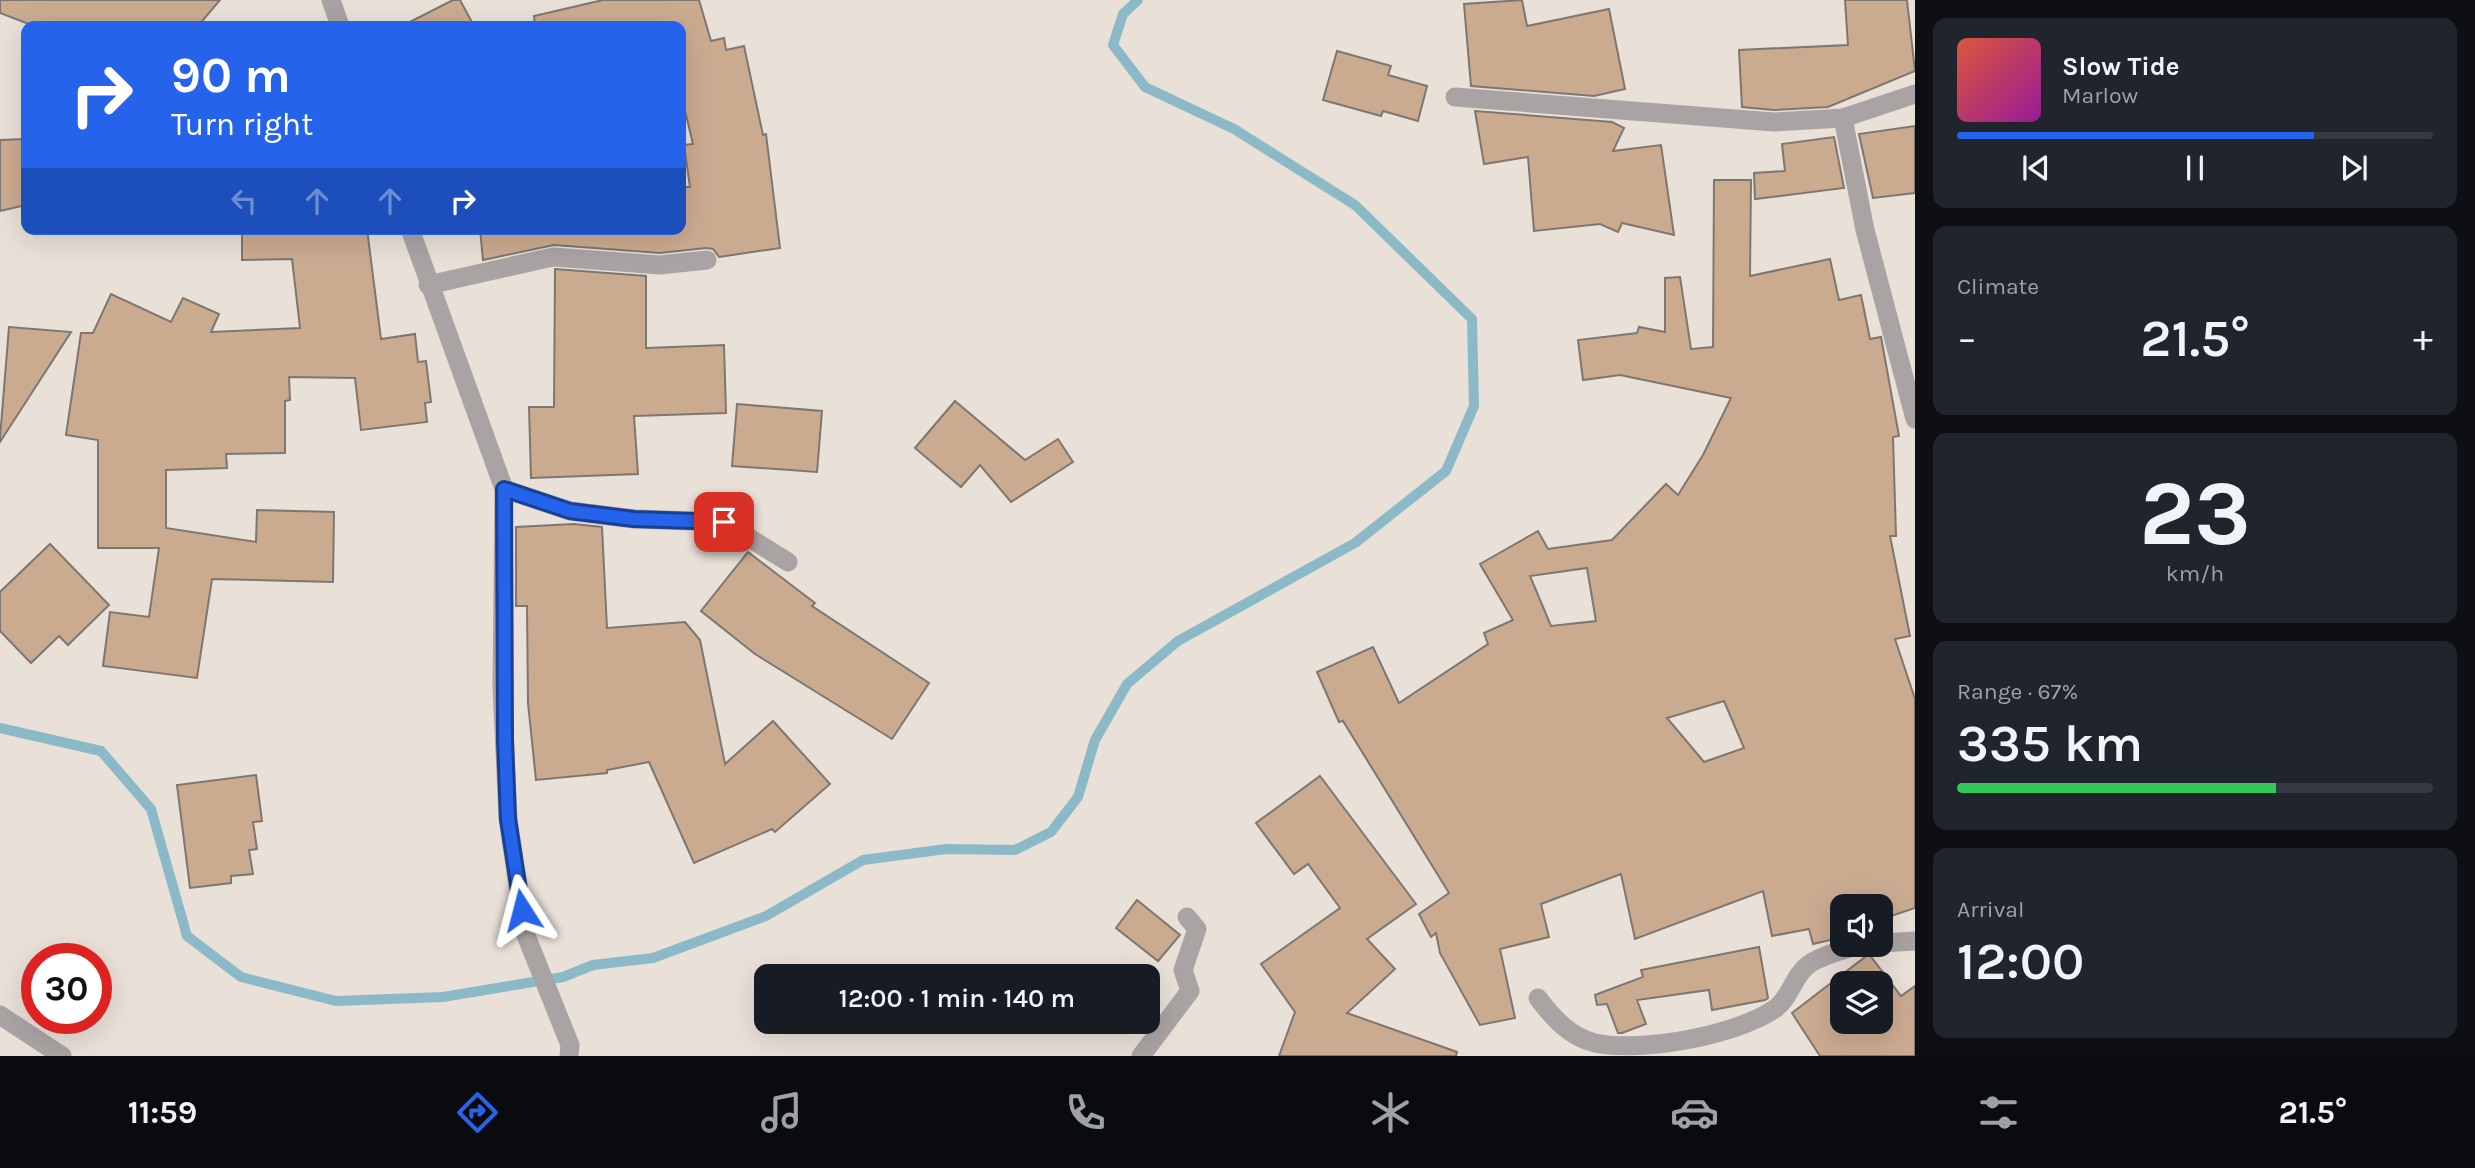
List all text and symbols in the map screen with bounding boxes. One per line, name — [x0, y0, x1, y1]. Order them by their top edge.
text: 90 m — [171, 47, 291, 104]
icon: right — [56, 49, 147, 140]
text: Slow Tide — [2062, 51, 2180, 82]
text: Marlow — [2062, 82, 2138, 109]
text: Turn right — [171, 106, 313, 143]
icon: previous — [2017, 149, 2055, 187]
icon: pause — [2176, 149, 2214, 187]
icon: next — [2335, 149, 2373, 187]
icon: left — [225, 182, 263, 220]
icon: ahead — [298, 182, 336, 220]
icon: ahead — [371, 182, 409, 220]
icon: right — [444, 182, 482, 220]
text: Climate — [1957, 273, 2039, 300]
text: 21.5° — [2140, 308, 2250, 369]
text: − — [1957, 316, 1977, 361]
text: + — [2413, 316, 2433, 361]
text: 23 — [2139, 461, 2251, 567]
pin — [694, 492, 754, 552]
icon: arrive — [705, 503, 743, 541]
text: km/h — [2166, 560, 2224, 587]
text: Range · 67% — [1957, 678, 2078, 705]
text: 335 km — [1957, 713, 2143, 774]
position arrow — [485, 873, 559, 947]
map controls — [1830, 894, 1893, 1034]
button: sound — [1830, 894, 1893, 957]
text: Arrival — [1957, 896, 2024, 923]
text: 12:00 — [1957, 931, 2084, 992]
speed limit sign: 30 — [21, 943, 112, 1034]
button: layers — [1830, 971, 1893, 1034]
text: 12:00 · 1 min · 140 m — [839, 983, 1075, 1014]
icon: directions — [453, 1088, 502, 1137]
icon: music — [757, 1088, 806, 1137]
icon: phone — [1061, 1088, 1110, 1137]
icon: climate — [1366, 1088, 1415, 1137]
icon: car — [1670, 1088, 1719, 1137]
icon: filters — [1974, 1088, 2023, 1137]
text: 11:59 — [128, 1094, 197, 1131]
text: 21.5° — [2279, 1094, 2347, 1131]

